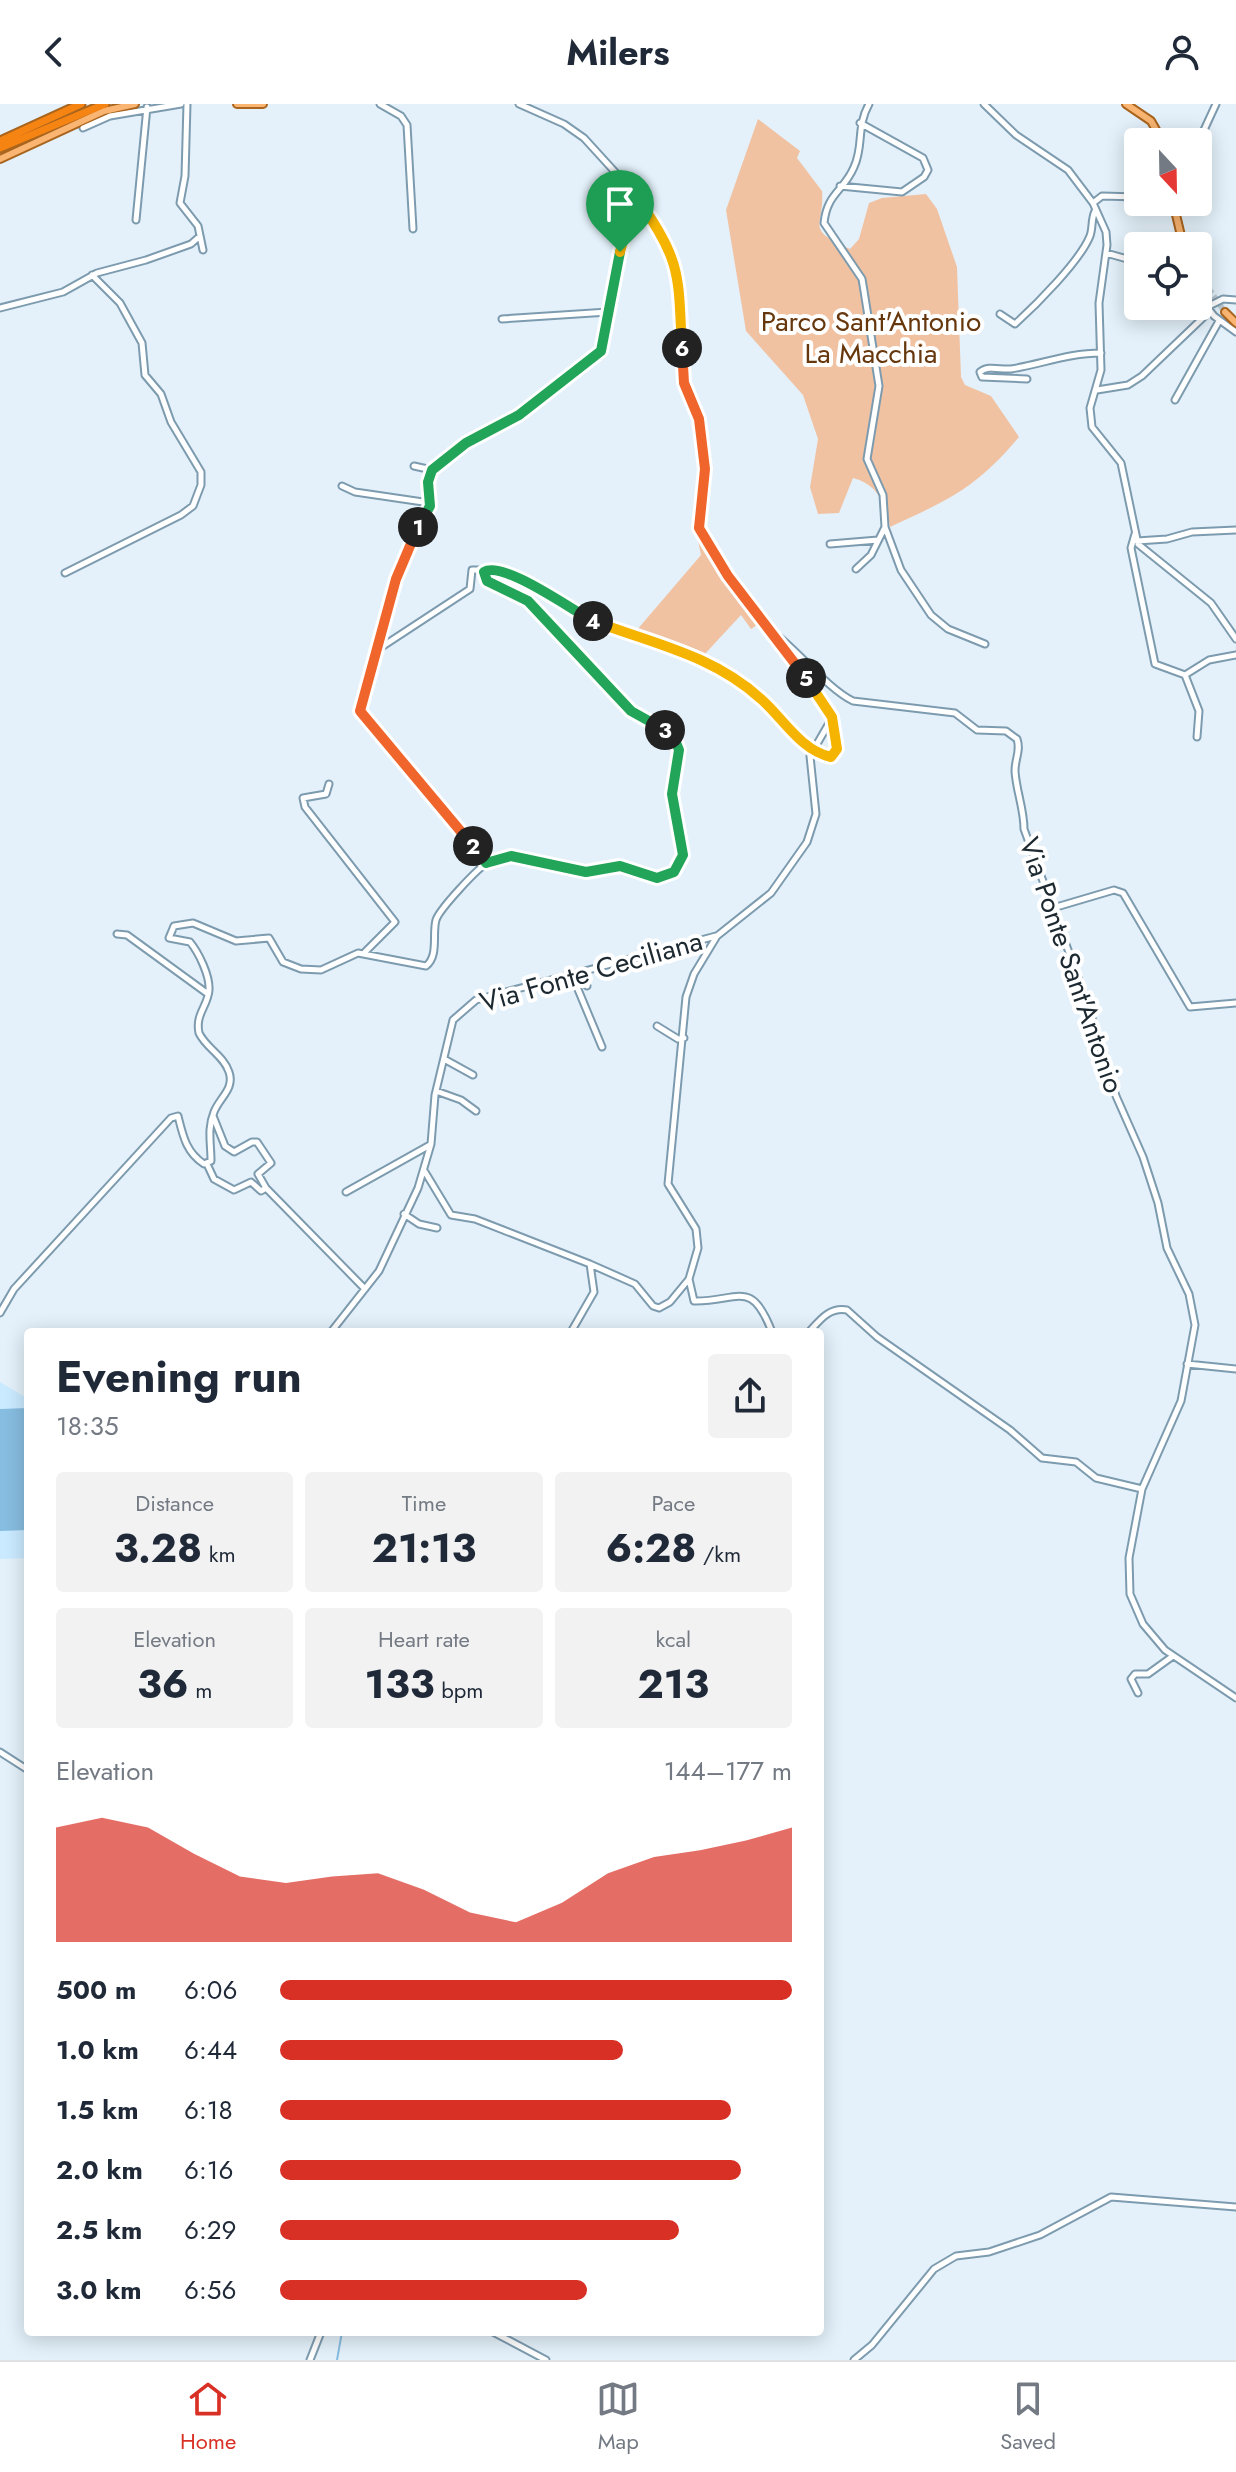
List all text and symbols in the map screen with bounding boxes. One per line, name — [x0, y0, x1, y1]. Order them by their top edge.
text: Milers — [566, 26, 670, 78]
icon: back — [32, 30, 76, 74]
icon: person — [1160, 30, 1204, 74]
north arrow — [1124, 128, 1212, 216]
map controls — [1124, 128, 1212, 320]
pin — [586, 170, 654, 252]
icon: arrive — [598, 182, 642, 226]
button: locate — [1124, 232, 1212, 320]
park label: Parco Sant'Antonio La Macchia — [761, 301, 981, 374]
pin: 6 — [662, 328, 702, 368]
text: 6 — [675, 332, 689, 364]
pin: 1 — [398, 507, 438, 547]
text: 1 — [412, 511, 424, 543]
pin: 4 — [573, 601, 613, 641]
text: 4 — [585, 605, 601, 637]
pin: 5 — [786, 658, 826, 698]
text: 5 — [799, 662, 813, 694]
pin: 3 — [645, 710, 685, 750]
text: 3 — [658, 714, 672, 746]
pin: 2 — [453, 826, 493, 866]
text: 2 — [466, 830, 480, 862]
street label: Via Ponte Sant'Antonio — [1008, 832, 1135, 1099]
street label: Via Fonte Ceciliana — [475, 920, 707, 1023]
text: Evening run — [56, 1345, 302, 1409]
button: share — [708, 1354, 792, 1438]
text: 18:35 — [56, 1407, 119, 1445]
text: Distance — [135, 1487, 214, 1519]
text: Time — [402, 1487, 446, 1519]
text: Pace — [651, 1487, 695, 1519]
text: 3.28 — [114, 1519, 202, 1577]
text: 21:13 — [372, 1519, 476, 1577]
text: 6:28 — [605, 1519, 696, 1577]
text: km — [202, 1538, 236, 1570]
text: /km — [696, 1538, 741, 1570]
text: Elevation — [133, 1623, 216, 1655]
text: Heart rate — [378, 1623, 470, 1655]
text: kcal — [656, 1623, 691, 1655]
text: 36 — [137, 1655, 189, 1713]
text: 133 — [365, 1655, 435, 1713]
text: 213 — [638, 1655, 709, 1713]
text: m — [189, 1674, 212, 1706]
text: bpm — [435, 1674, 483, 1706]
text: Elevation — [56, 1752, 154, 1790]
text: 144–177 m — [664, 1752, 792, 1790]
text: 500 m — [56, 1971, 136, 2009]
text: 6:06 — [184, 1971, 237, 2009]
text: 1.0 km — [56, 2031, 139, 2069]
text: 6:44 — [184, 2031, 237, 2069]
text: 1.5 km — [56, 2091, 139, 2129]
text: 6:18 — [184, 2091, 233, 2129]
text: 2.0 km — [56, 2151, 143, 2189]
text: 6:16 — [184, 2151, 233, 2189]
text: 2.5 km — [56, 2211, 142, 2249]
text: 6:29 — [184, 2211, 237, 2249]
text: 3.0 km — [56, 2271, 141, 2309]
text: 6:56 — [184, 2271, 236, 2309]
tab: Home — [180, 2377, 236, 2457]
tab: Map — [596, 2377, 640, 2457]
tab: Saved — [1000, 2377, 1056, 2457]

